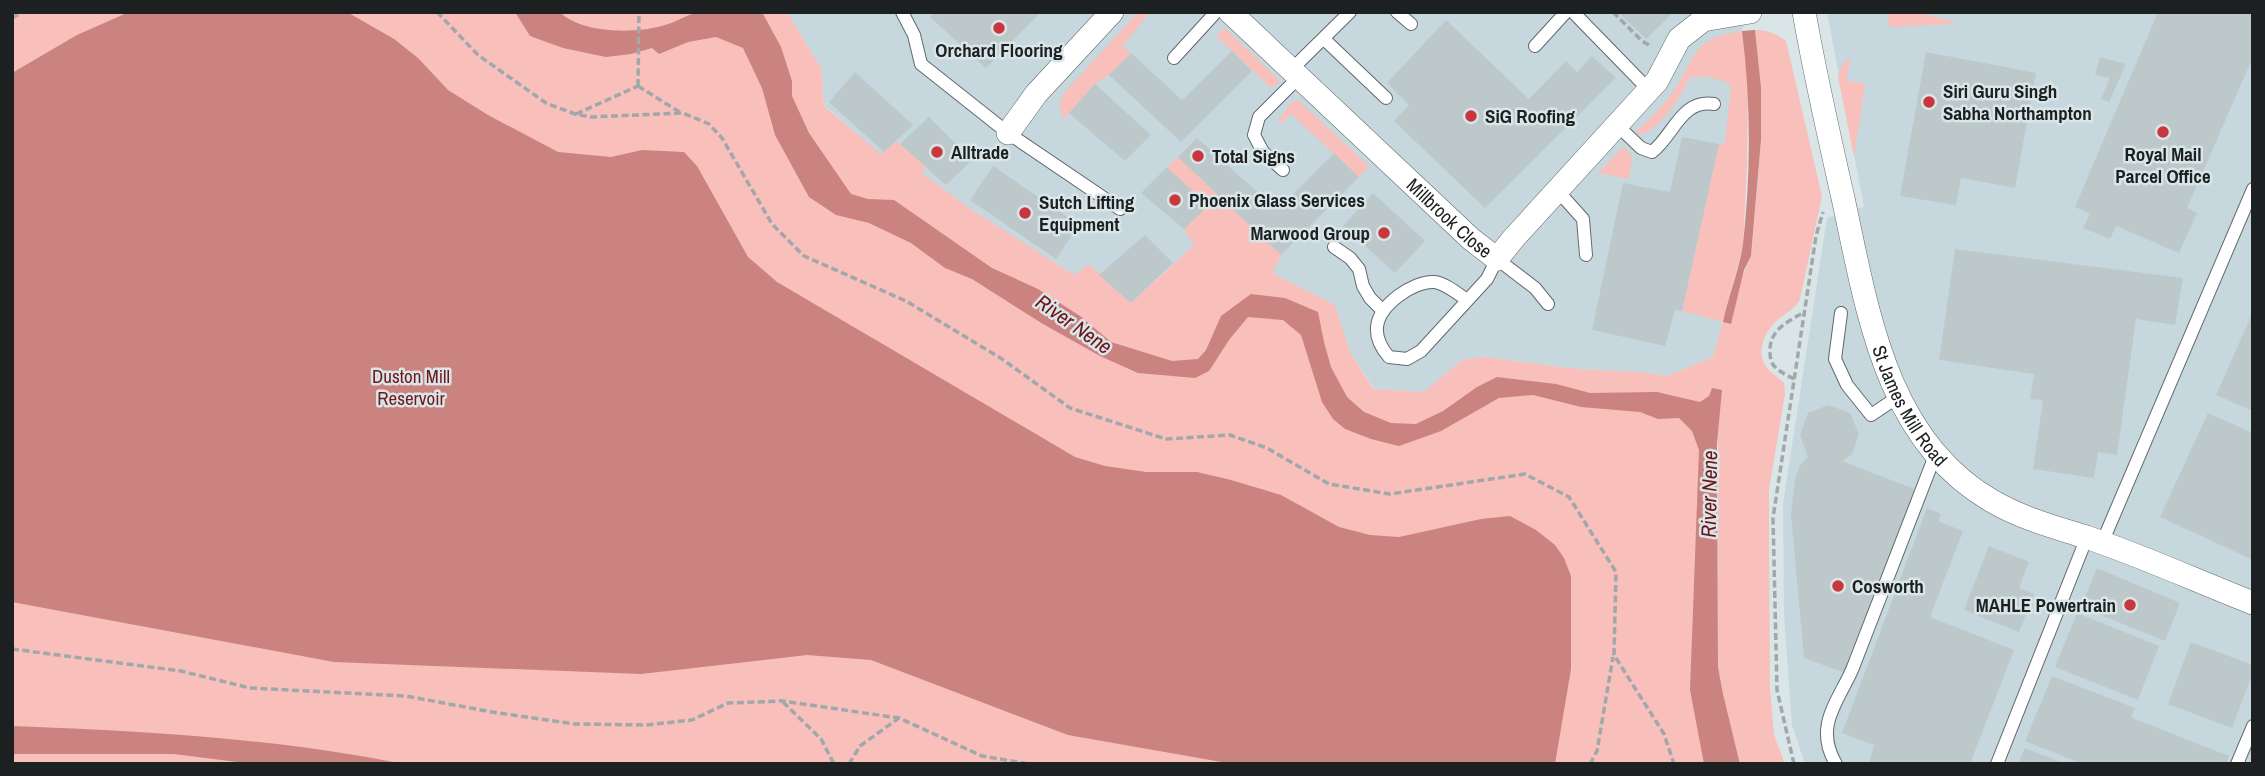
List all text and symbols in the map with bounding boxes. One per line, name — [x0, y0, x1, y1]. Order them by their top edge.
marker: Orchard Flooring — [991, 20, 1007, 36]
place label: Orchard Flooring — [935, 37, 1063, 63]
place label: Siri Guru Singh Sabha Northampton — [1943, 78, 2092, 126]
marker: Siri Guru Singh Sabha Northampton — [1921, 94, 1937, 110]
place label: SiG Roofing — [1485, 103, 1576, 129]
marker: SiG Roofing — [1463, 108, 1479, 124]
marker: Royal Mail Parcel Office — [2155, 124, 2171, 140]
place label: Alltrade — [951, 139, 1009, 165]
place label: Royal Mail Parcel Office — [2115, 141, 2211, 189]
place label: Total Signs — [1212, 143, 1295, 169]
marker: Alltrade — [929, 144, 945, 160]
marker: Total Signs — [1190, 148, 1206, 164]
street label: Millbrook Close — [1401, 172, 1498, 264]
place label: Phoenix Glass Services — [1189, 187, 1365, 213]
place label: Sutch Lifting Equipment — [1039, 189, 1135, 237]
marker: Phoenix Glass Services — [1167, 192, 1183, 208]
marker: Sutch Lifting Equipment — [1017, 205, 1033, 221]
place label: Marwood Group — [1251, 220, 1370, 246]
marker: Marwood Group — [1376, 225, 1392, 241]
water label: River Nene — [1030, 287, 1118, 361]
street label: St James Mill Road — [1866, 342, 1953, 472]
park label: Duston Mill Reservoir — [372, 363, 450, 411]
water label: River Nene — [1694, 450, 1724, 538]
place label: Cosworth — [1852, 573, 1924, 599]
marker: Cosworth — [1830, 578, 1846, 594]
place label: MAHLE Powertrain — [1976, 592, 2116, 618]
marker: MAHLE Powertrain — [2122, 597, 2138, 613]

